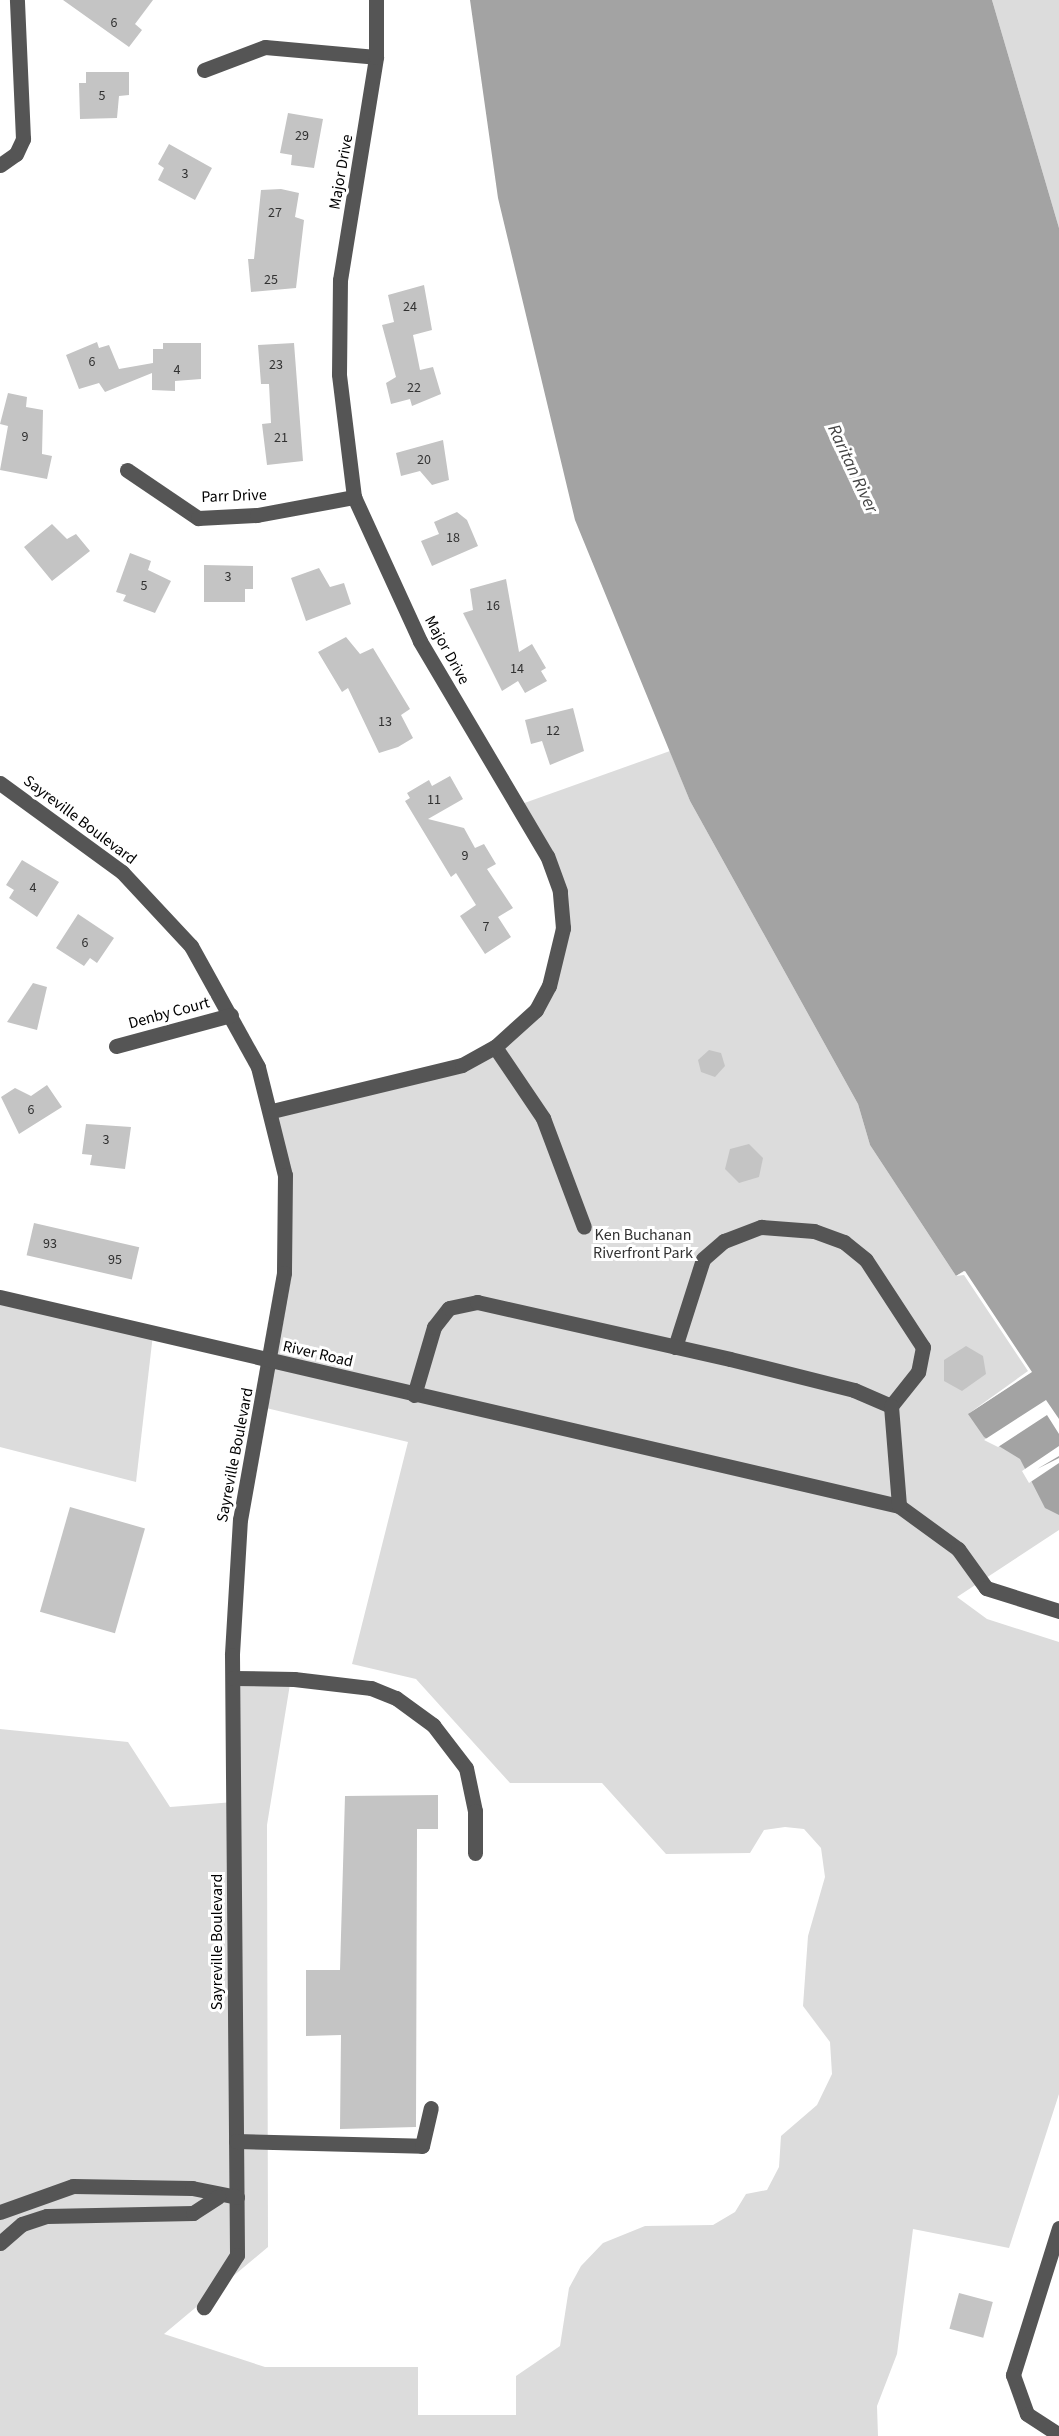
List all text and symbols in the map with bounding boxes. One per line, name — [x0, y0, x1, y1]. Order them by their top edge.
house number: 6 — [111, 15, 117, 31]
house number: 5 — [99, 88, 105, 104]
house number: 29 — [295, 128, 309, 144]
street label: Major Drive — [325, 133, 357, 211]
house number: 3 — [182, 166, 188, 182]
house number: 27 — [268, 205, 282, 221]
house number: 25 — [264, 272, 278, 288]
house number: 24 — [403, 299, 417, 315]
house number: 6 — [89, 354, 95, 370]
house number: 23 — [269, 357, 283, 373]
house number: 4 — [174, 362, 180, 378]
house number: 22 — [407, 380, 421, 396]
water label: Raritan River — [822, 421, 882, 517]
house number: 9 — [22, 429, 28, 445]
house number: 21 — [274, 430, 288, 446]
house number: 20 — [417, 452, 431, 468]
street label: Parr Drive — [201, 485, 267, 507]
house number: 18 — [446, 530, 460, 546]
house number: 3 — [225, 569, 231, 585]
house number: 5 — [141, 578, 147, 594]
house number: 16 — [486, 598, 500, 614]
street label: Major Drive — [420, 612, 474, 688]
house number: 14 — [510, 661, 524, 677]
house number: 13 — [378, 714, 392, 730]
house number: 12 — [546, 723, 560, 739]
street label: Sayreville Boulevard — [20, 771, 140, 869]
house number: 11 — [427, 792, 441, 808]
house number: 9 — [462, 848, 468, 864]
house number: 4 — [30, 880, 36, 896]
house number: 7 — [483, 919, 489, 935]
house number: 6 — [82, 935, 88, 951]
street label: Denby Court — [126, 993, 212, 1033]
house number: 6 — [28, 1102, 34, 1118]
house number: 3 — [103, 1132, 109, 1148]
park label: Ken Buchanan Riverfront Park — [593, 1225, 693, 1263]
house number: 93 — [43, 1236, 57, 1252]
house number: 95 — [108, 1252, 122, 1268]
street label: River Road — [281, 1337, 355, 1371]
street label: Sayreville Boulevard — [213, 1386, 257, 1524]
street label: Sayreville Boulevard — [207, 1874, 227, 2010]

